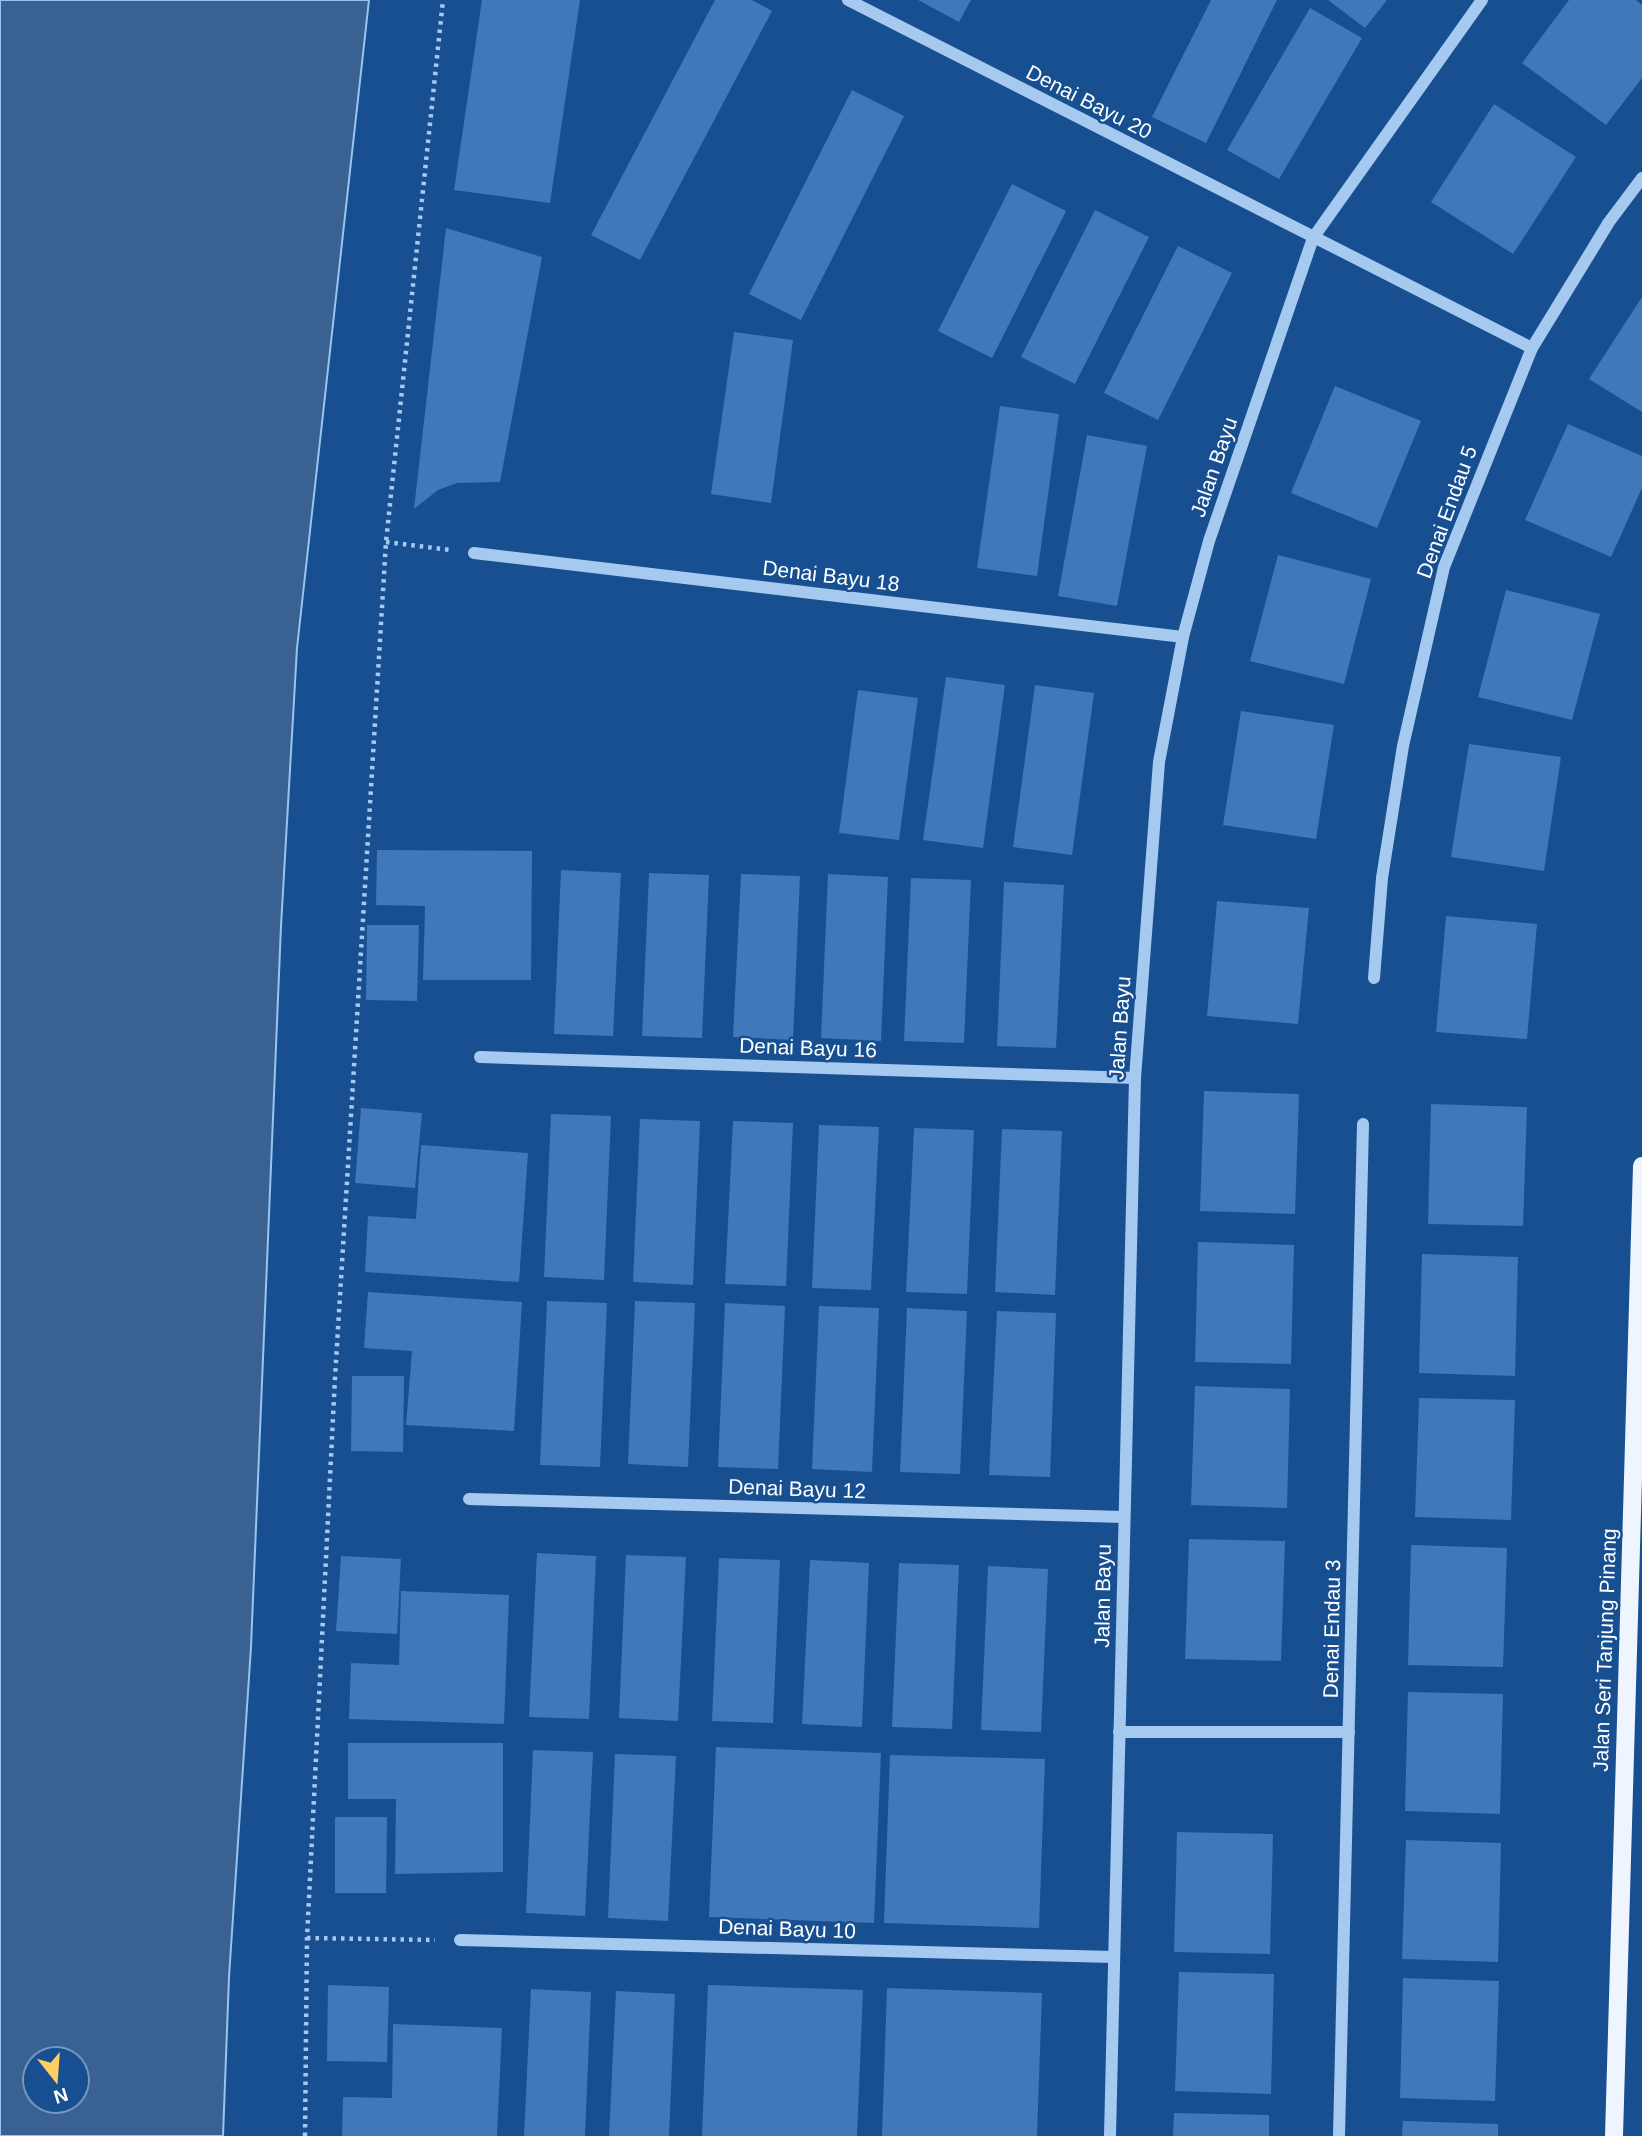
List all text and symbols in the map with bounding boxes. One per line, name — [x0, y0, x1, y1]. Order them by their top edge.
street label: Denai Bayu 20 — [1023, 60, 1156, 143]
street label: Jalan Bayu — [1186, 414, 1241, 520]
street label: Denai Endau 5 — [1412, 443, 1481, 581]
street label: Denai Bayu 18 — [761, 556, 901, 595]
street label: Jalan Bayu — [1104, 975, 1135, 1081]
street label: Denai Bayu 16 — [739, 1034, 877, 1061]
street label: Denai Bayu 12 — [728, 1475, 866, 1502]
street label: Jalan Seri Tanjung Pinang — [1589, 1528, 1620, 1772]
street label: Jalan Bayu — [1090, 1544, 1115, 1648]
street label: Denai Endau 3 — [1319, 1559, 1344, 1699]
street label: Denai Bayu 10 — [718, 1915, 856, 1942]
north arrow — [21, 2045, 91, 2115]
text: N — [51, 2084, 70, 2108]

